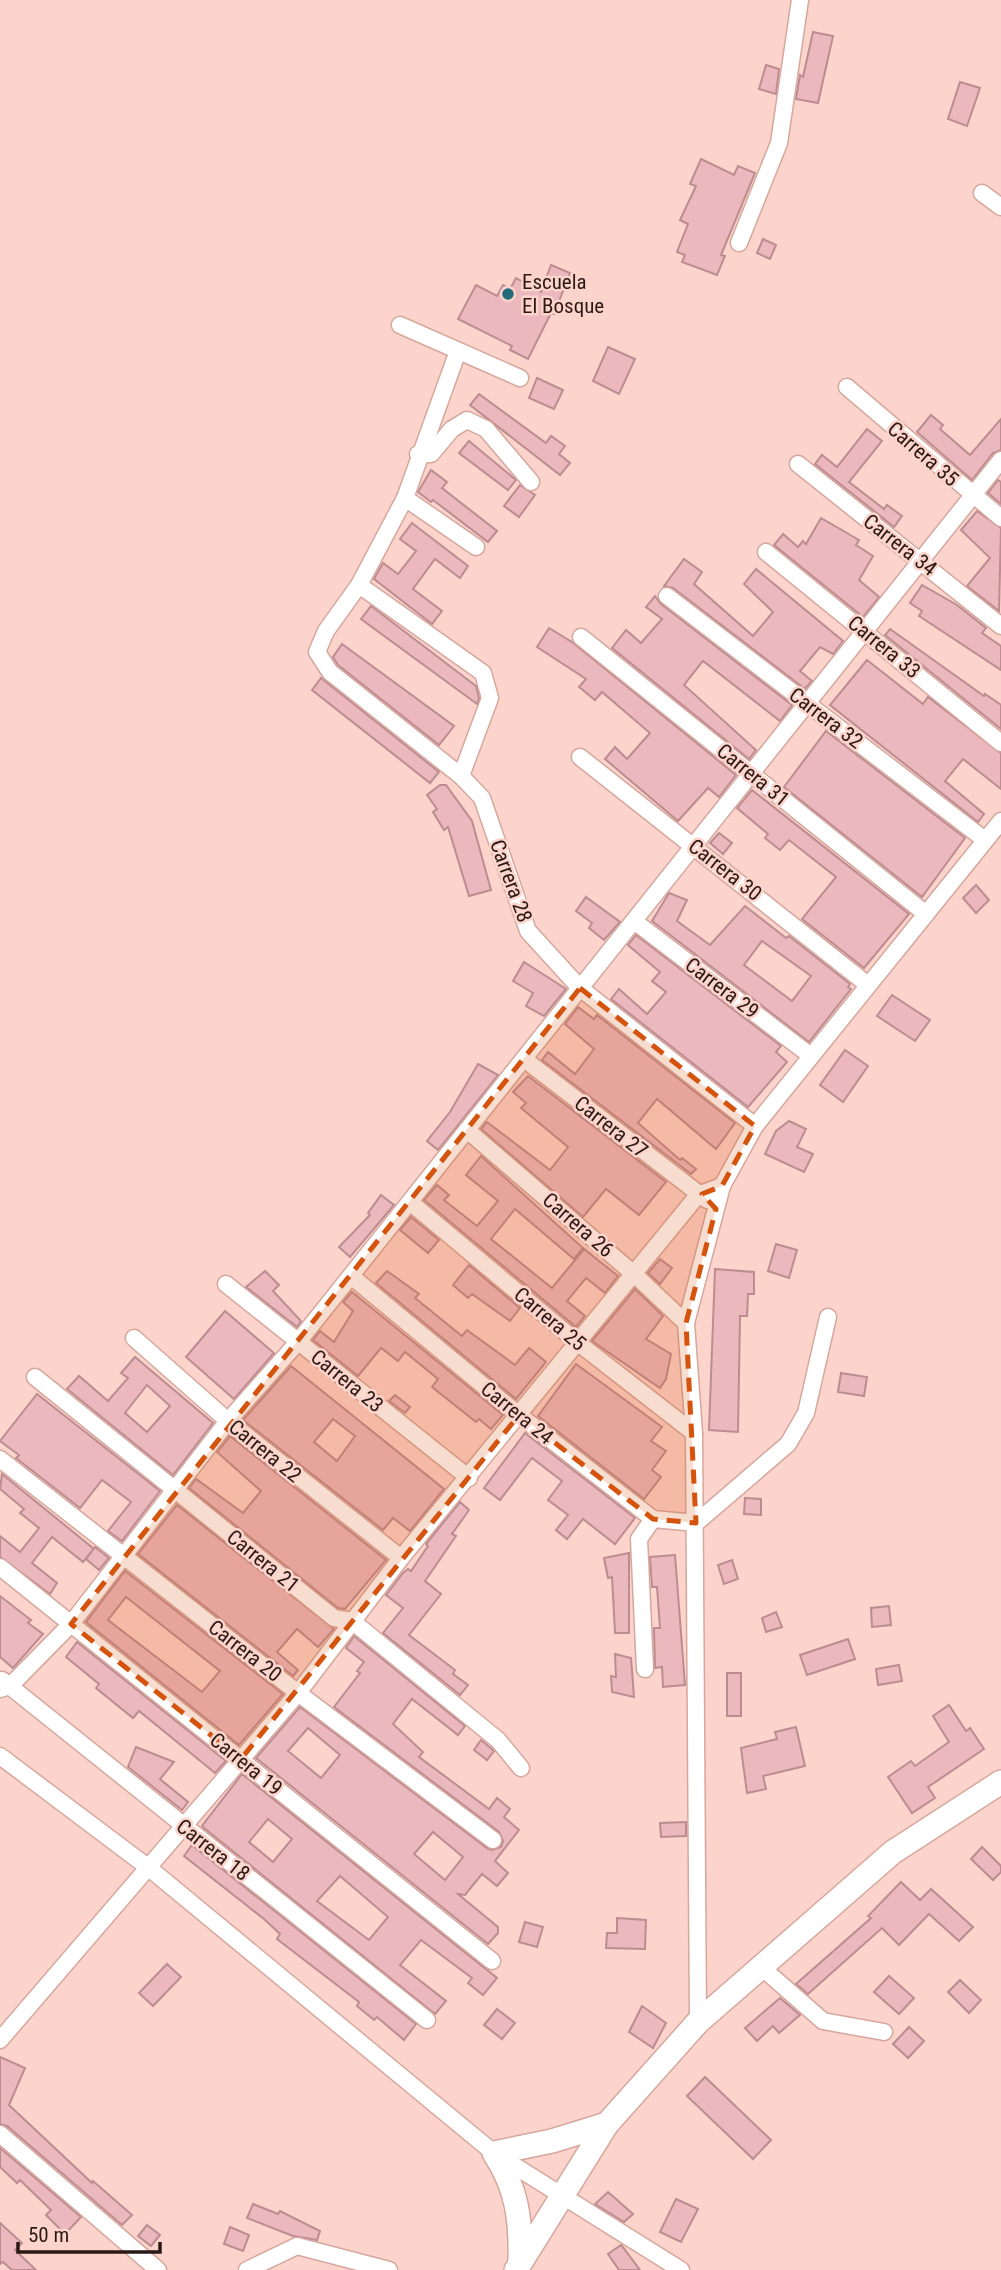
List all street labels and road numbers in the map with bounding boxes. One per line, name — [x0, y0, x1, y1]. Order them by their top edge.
street label: Carrera 35 — [883, 417, 963, 491]
street label: Carrera 34 — [859, 509, 941, 581]
street label: Carrera 33 — [843, 611, 925, 683]
street label: Carrera 32 — [784, 683, 868, 753]
street label: Carrera 31 — [712, 739, 794, 811]
street label: Carrera 30 — [684, 834, 766, 906]
street label: Carrera 28 — [485, 836, 537, 926]
street label: Carrera 29 — [680, 953, 764, 1023]
street label: Carrera 27 — [570, 1091, 652, 1163]
street label: Carrera 26 — [538, 1188, 618, 1262]
street label: Carrera 25 — [509, 1282, 591, 1356]
street label: Carrera 23 — [306, 1345, 388, 1417]
street label: Carrera 24 — [476, 1377, 558, 1449]
street label: Carrera 22 — [224, 1415, 306, 1487]
street label: Carrera 21 — [222, 1525, 304, 1597]
street label: Carrera 20 — [204, 1615, 286, 1687]
street label: Carrera 19 — [205, 1728, 287, 1800]
street label: Carrera 18 — [172, 1814, 254, 1886]

